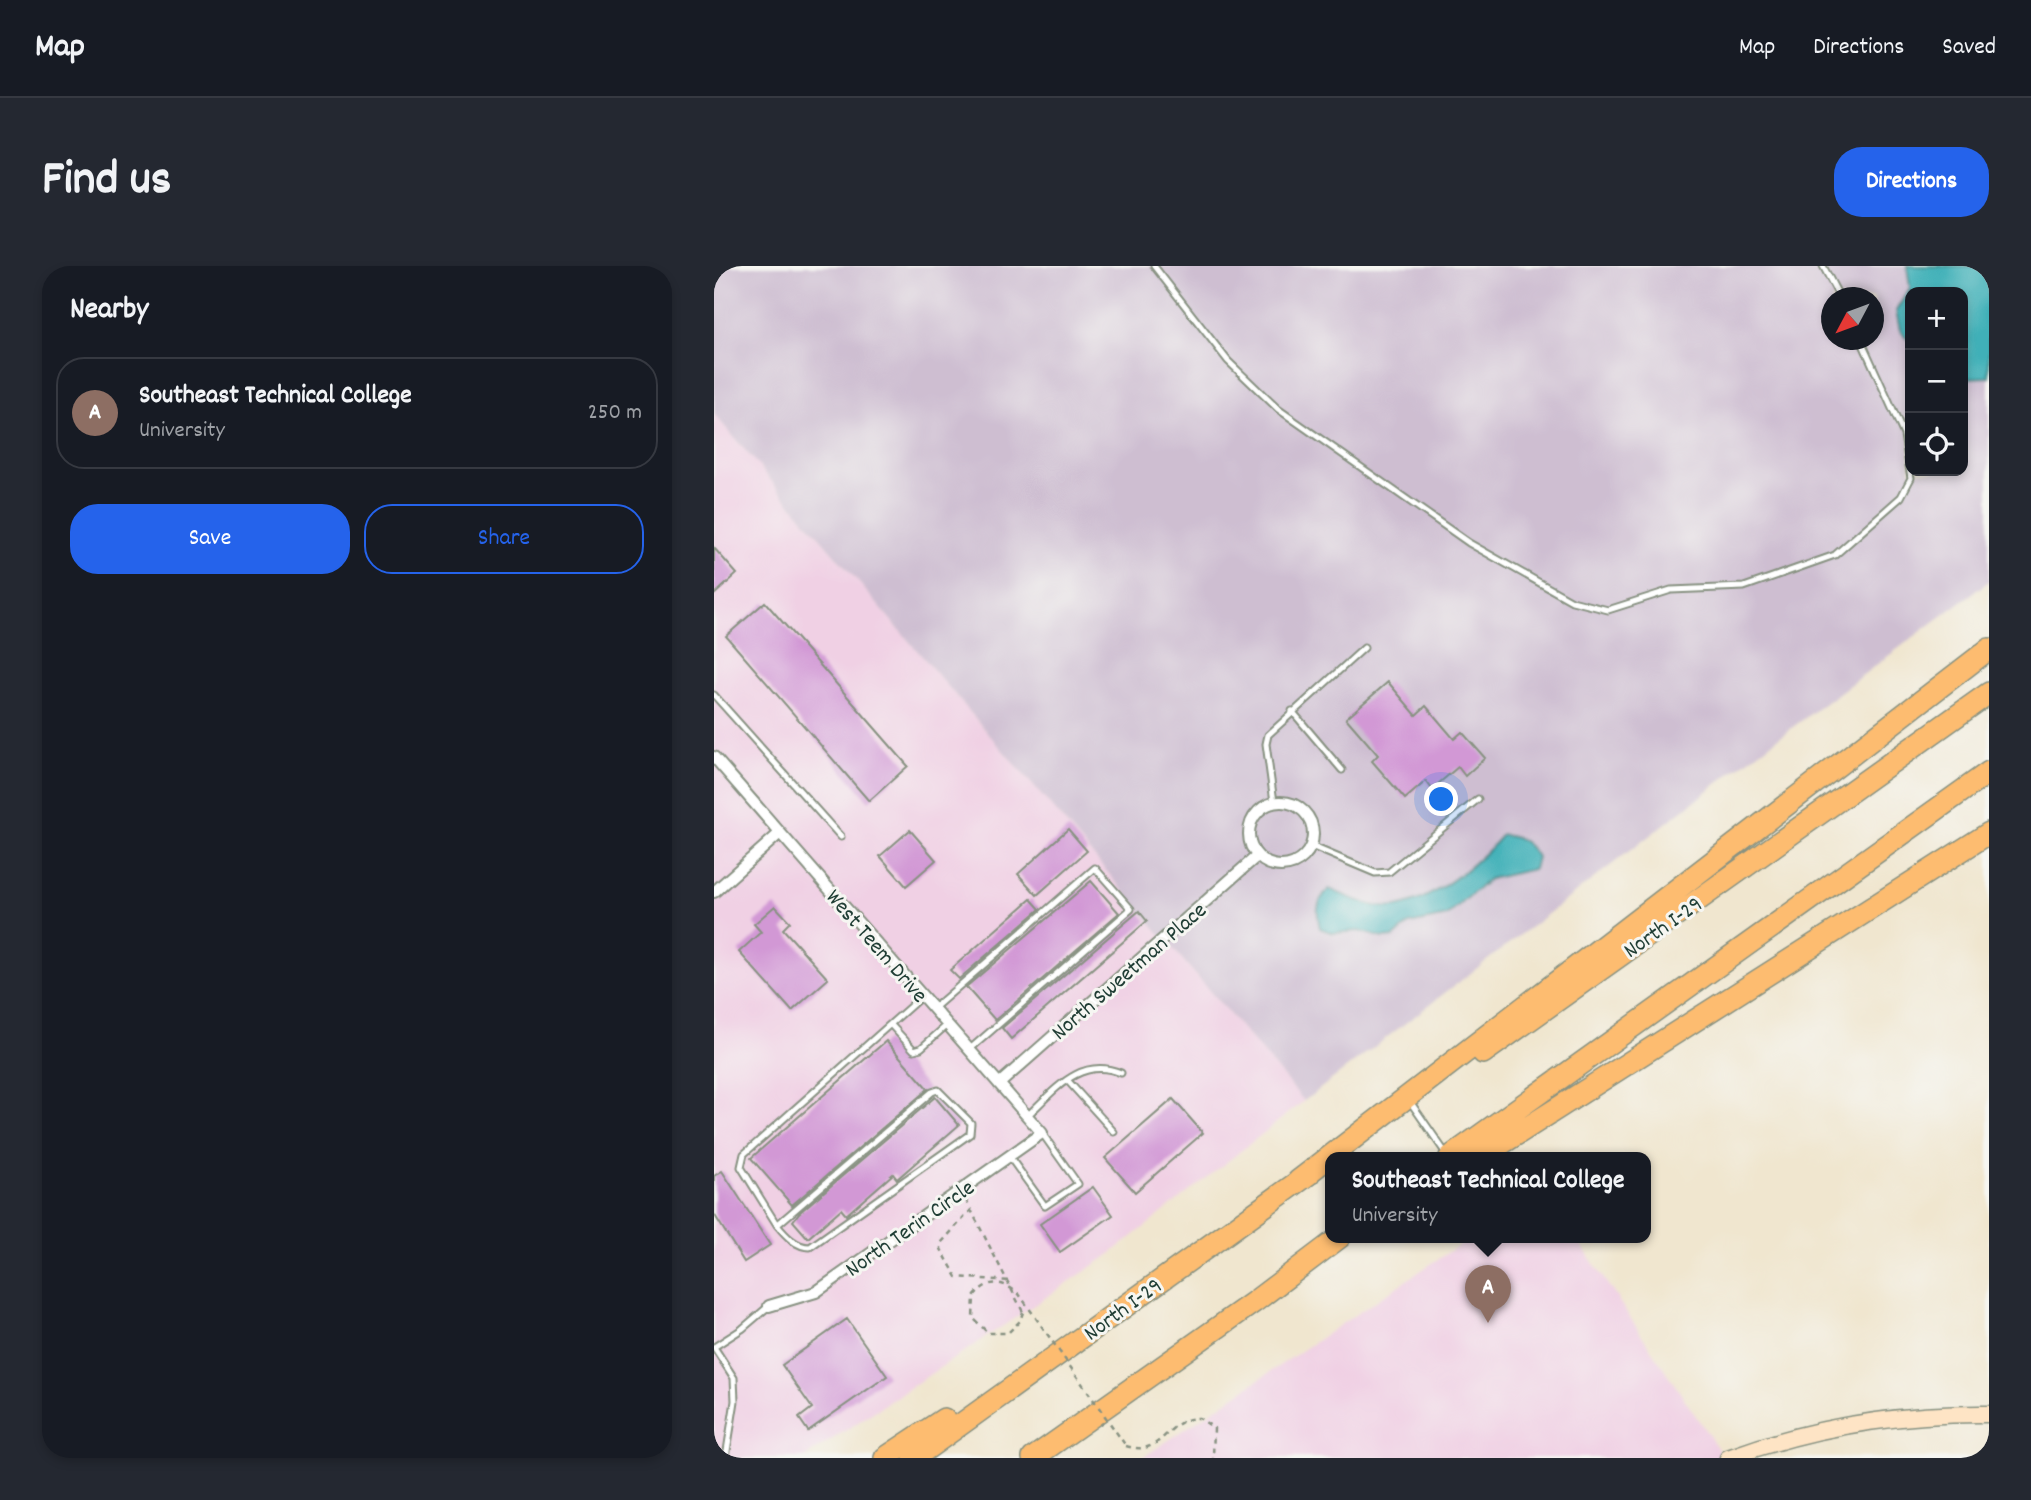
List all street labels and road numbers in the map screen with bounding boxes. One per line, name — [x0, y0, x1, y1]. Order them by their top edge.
street label: West Teem Drive — [816, 883, 934, 1012]
street label: North I-29 — [1618, 890, 1710, 968]
street label: North Sweetman Place — [1045, 896, 1215, 1050]
street label: North Terin Circle — [840, 1173, 982, 1287]
street label: North I-29 — [1078, 1271, 1170, 1351]

